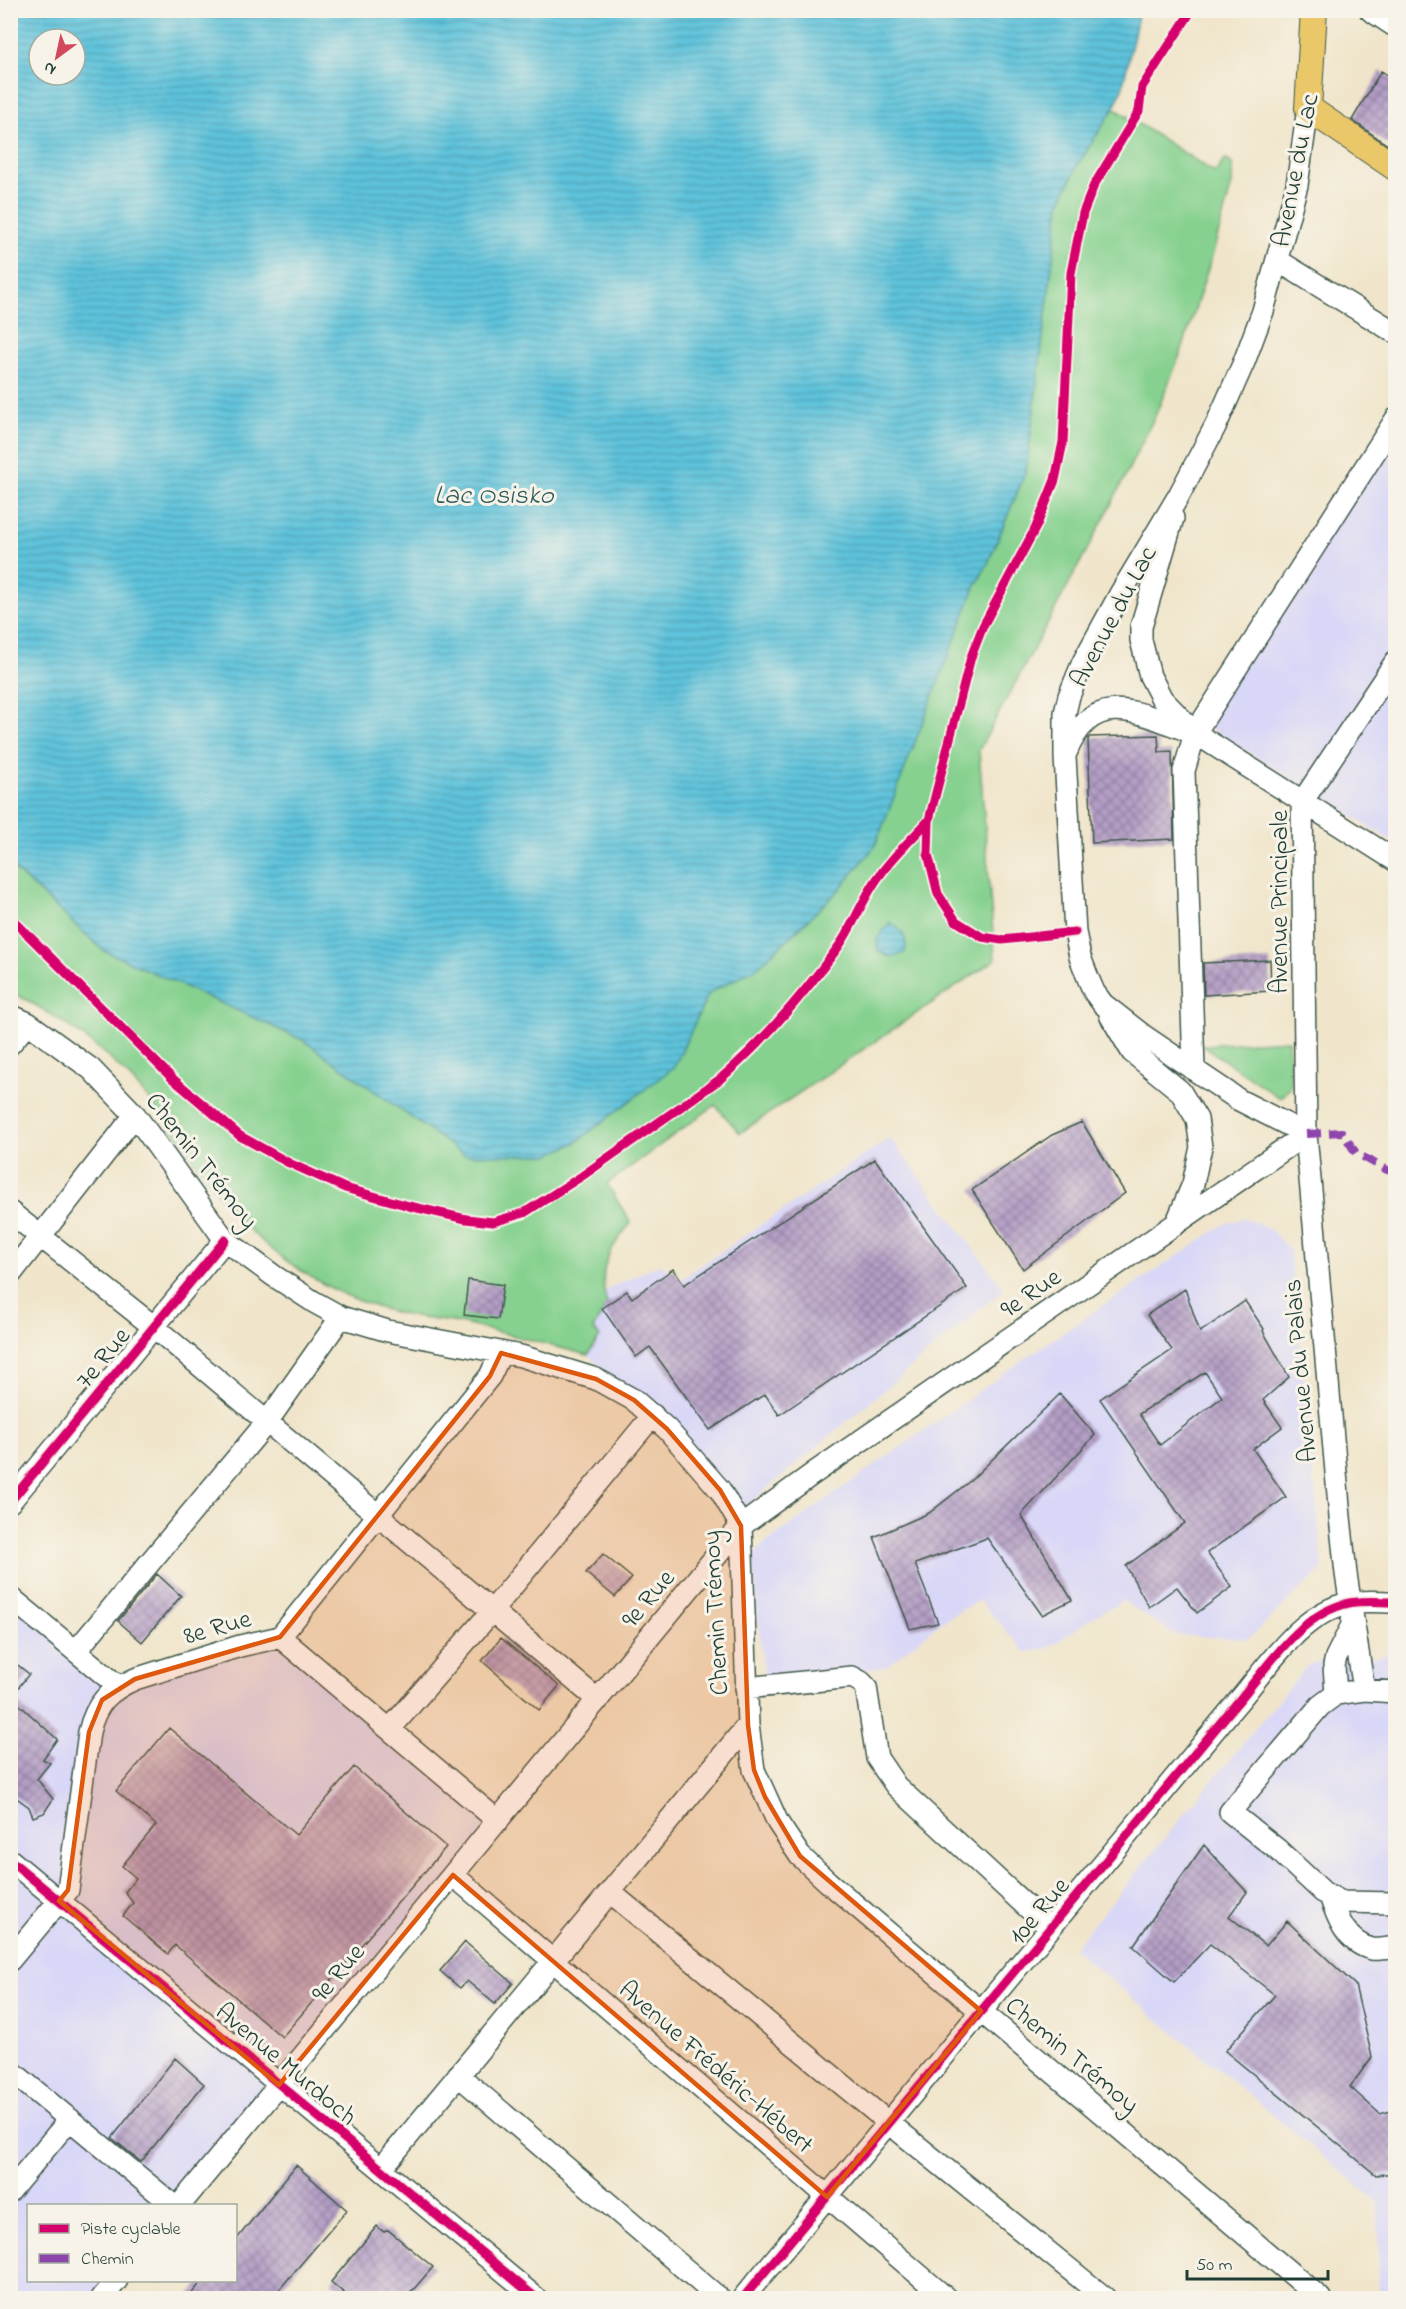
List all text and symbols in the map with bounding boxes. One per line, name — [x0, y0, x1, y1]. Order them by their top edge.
north arrow — [27, 27, 87, 87]
text: N — [39, 55, 61, 81]
street label: Avenue du Lac — [1263, 90, 1331, 250]
water label: Lac Osisko — [434, 477, 555, 516]
street label: Avenue du Lac — [1061, 540, 1168, 695]
street label: Avenue Principale — [1262, 810, 1300, 994]
street label: Chemin Trémoy — [135, 1085, 266, 1239]
street label: 9e Rue — [993, 1260, 1070, 1329]
street label: Avenue du Palais — [1275, 1277, 1329, 1464]
street label: 7e Rue — [68, 1320, 141, 1398]
street label: Chemin Trémoy — [694, 1529, 740, 1696]
street label: 9e Rue — [613, 1562, 686, 1638]
street label: 8e Rue — [180, 1601, 256, 1657]
street label: 10e Rue — [1001, 1869, 1080, 1954]
street label: 9e Rue — [303, 1936, 376, 2012]
street label: Avenue Frédéric-Hébert — [609, 1973, 821, 2164]
street label: Chemin Trémoy — [996, 1989, 1147, 2124]
street label: Avenue Murdoch — [206, 1995, 364, 2136]
legend — [27, 2204, 237, 2282]
text: Piste cyclable — [81, 2217, 182, 2243]
scale bar — [1187, 2243, 1328, 2281]
text: Chemin — [81, 2247, 134, 2273]
text: 50 m — [1196, 2253, 1233, 2279]

